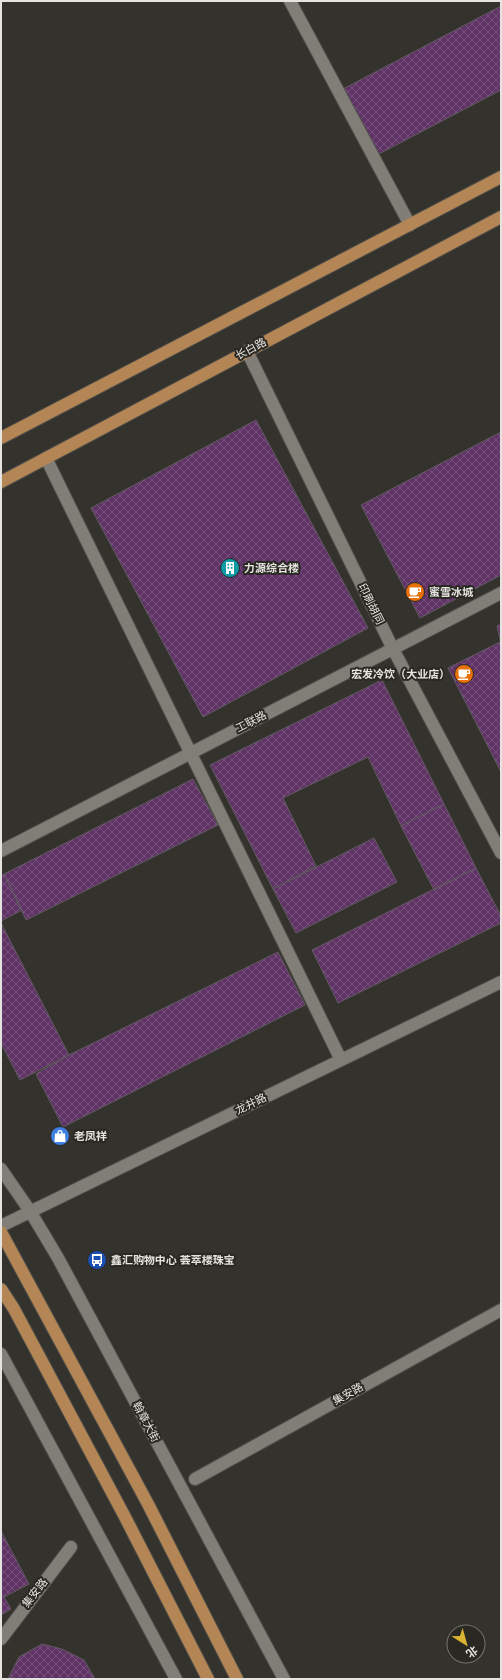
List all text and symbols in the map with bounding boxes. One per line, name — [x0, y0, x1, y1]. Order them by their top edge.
street label: 长白路 — [233, 336, 269, 362]
building icon: 力源综合楼 — [219, 557, 241, 579]
place label: 力源综合楼 — [244, 562, 299, 575]
street label: 印刷胡同 — [356, 581, 386, 627]
cafe icon: 蜜雪冰城 — [404, 581, 426, 603]
place label: 蜜雪冰城 — [429, 586, 474, 599]
cafe icon: 宏发冷饮（大业店） — [453, 663, 475, 685]
place label: 宏发冷饮（大业店） — [351, 668, 450, 681]
street label: 工联路 — [233, 709, 269, 735]
street label: 龙井路 — [233, 1091, 269, 1117]
shop icon: 老凤祥 — [49, 1125, 71, 1147]
place label: 老凤祥 — [74, 1130, 107, 1143]
bus stop icon: 鑫汇购物中心 荟萃楼珠宝 — [86, 1249, 108, 1271]
place label: 鑫汇购物中心 荟萃楼珠宝 — [111, 1254, 235, 1267]
street label: 集安路 — [330, 1380, 366, 1408]
street label: 翰章大街 — [130, 1400, 162, 1444]
street label: 集安路 — [20, 1576, 50, 1610]
north arrow — [446, 1624, 486, 1664]
text: 北 — [463, 1643, 480, 1660]

